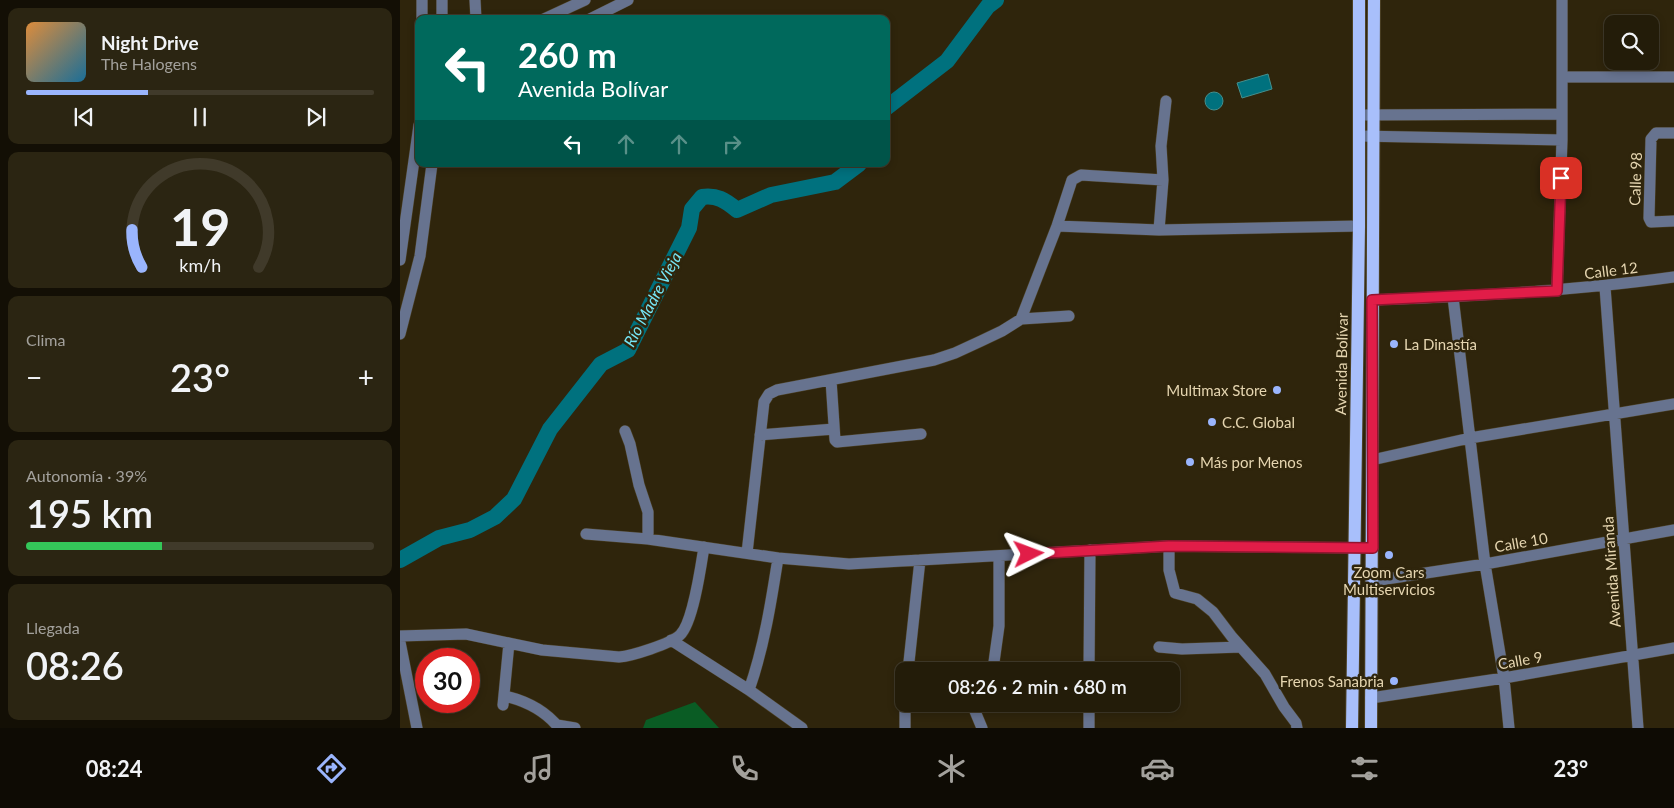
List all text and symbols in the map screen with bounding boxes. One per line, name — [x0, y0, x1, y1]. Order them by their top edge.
map controls — [1604, 15, 1659, 70]
button: search — [1604, 15, 1659, 70]
text: Night Drive — [101, 31, 199, 54]
text: 260 m — [518, 33, 617, 75]
icon: left — [435, 35, 500, 100]
text: The Halogens — [101, 54, 197, 73]
text: Avenida Bolívar — [518, 75, 668, 102]
icon: previous — [70, 103, 98, 131]
icon: pause — [186, 103, 214, 131]
icon: next — [302, 103, 330, 131]
icon: left — [559, 130, 587, 158]
icon: ahead — [612, 130, 640, 158]
icon: ahead — [665, 130, 693, 158]
icon: right — [718, 130, 746, 158]
street label: Calle 98 — [1625, 152, 1645, 206]
pin — [1540, 157, 1582, 199]
icon: arrive — [1547, 164, 1575, 192]
text: 19 — [170, 195, 230, 257]
water label: Río Madre Vieja — [619, 248, 685, 350]
text: km/h — [179, 254, 221, 276]
street label: Calle 12 — [1583, 258, 1639, 282]
street label: Avenida Bolívar — [1331, 312, 1351, 415]
text: Clima — [26, 330, 65, 349]
place label: La Dinastía — [1404, 335, 1477, 353]
marker: La Dinastía — [1388, 338, 1400, 350]
text: 23° — [170, 354, 230, 400]
text: − — [26, 360, 42, 394]
text: + — [358, 360, 374, 394]
place label: Multimax Store — [1166, 381, 1267, 399]
marker: Multimax Store — [1271, 384, 1283, 396]
place label: C.C. Global — [1222, 413, 1295, 431]
marker: C.C. Global — [1206, 416, 1218, 428]
place label: Más por Menos — [1200, 453, 1302, 471]
marker: Más por Menos — [1184, 456, 1196, 468]
text: Autonomía · 39% — [26, 466, 147, 485]
text: 195 km — [26, 490, 153, 536]
street label: Avenida Miranda — [1598, 516, 1624, 628]
position arrow — [1002, 527, 1054, 579]
street label: Calle 10 — [1493, 528, 1549, 556]
marker: Zoom Cars Multiservicios — [1383, 549, 1395, 561]
place label: Zoom Cars Multiservicios — [1343, 563, 1435, 598]
text: Llegada — [26, 618, 80, 637]
text: 08:26 — [26, 642, 124, 688]
street label: Calle 9 — [1496, 647, 1544, 673]
speed limit sign: 30 — [415, 648, 480, 713]
place label: Frenos Sanabria — [1280, 672, 1384, 690]
text: 08:26 · 2 min · 680 m — [948, 675, 1127, 698]
marker: Frenos Sanabria — [1388, 675, 1400, 687]
icon: directions — [314, 751, 349, 786]
icon: music — [521, 751, 556, 786]
icon: phone — [727, 751, 762, 786]
icon: climate — [934, 751, 969, 786]
icon: car — [1140, 751, 1175, 786]
icon: filters — [1347, 751, 1382, 786]
text: 08:24 — [86, 755, 143, 782]
text: 23° — [1553, 755, 1588, 782]

